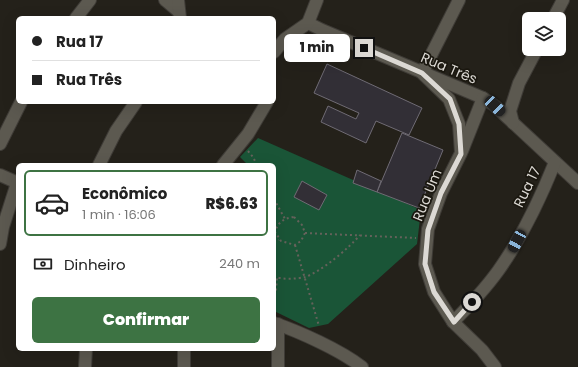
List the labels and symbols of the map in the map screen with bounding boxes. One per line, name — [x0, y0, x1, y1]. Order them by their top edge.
callout: 1 min — [284, 34, 350, 62]
route end — [355, 39, 373, 57]
street label: Rua Três — [418, 47, 480, 89]
car — [482, 93, 508, 119]
street label: Rua 17 — [509, 163, 546, 211]
street label: Rua Um — [408, 166, 446, 224]
car — [506, 228, 528, 254]
route start — [463, 293, 481, 311]

